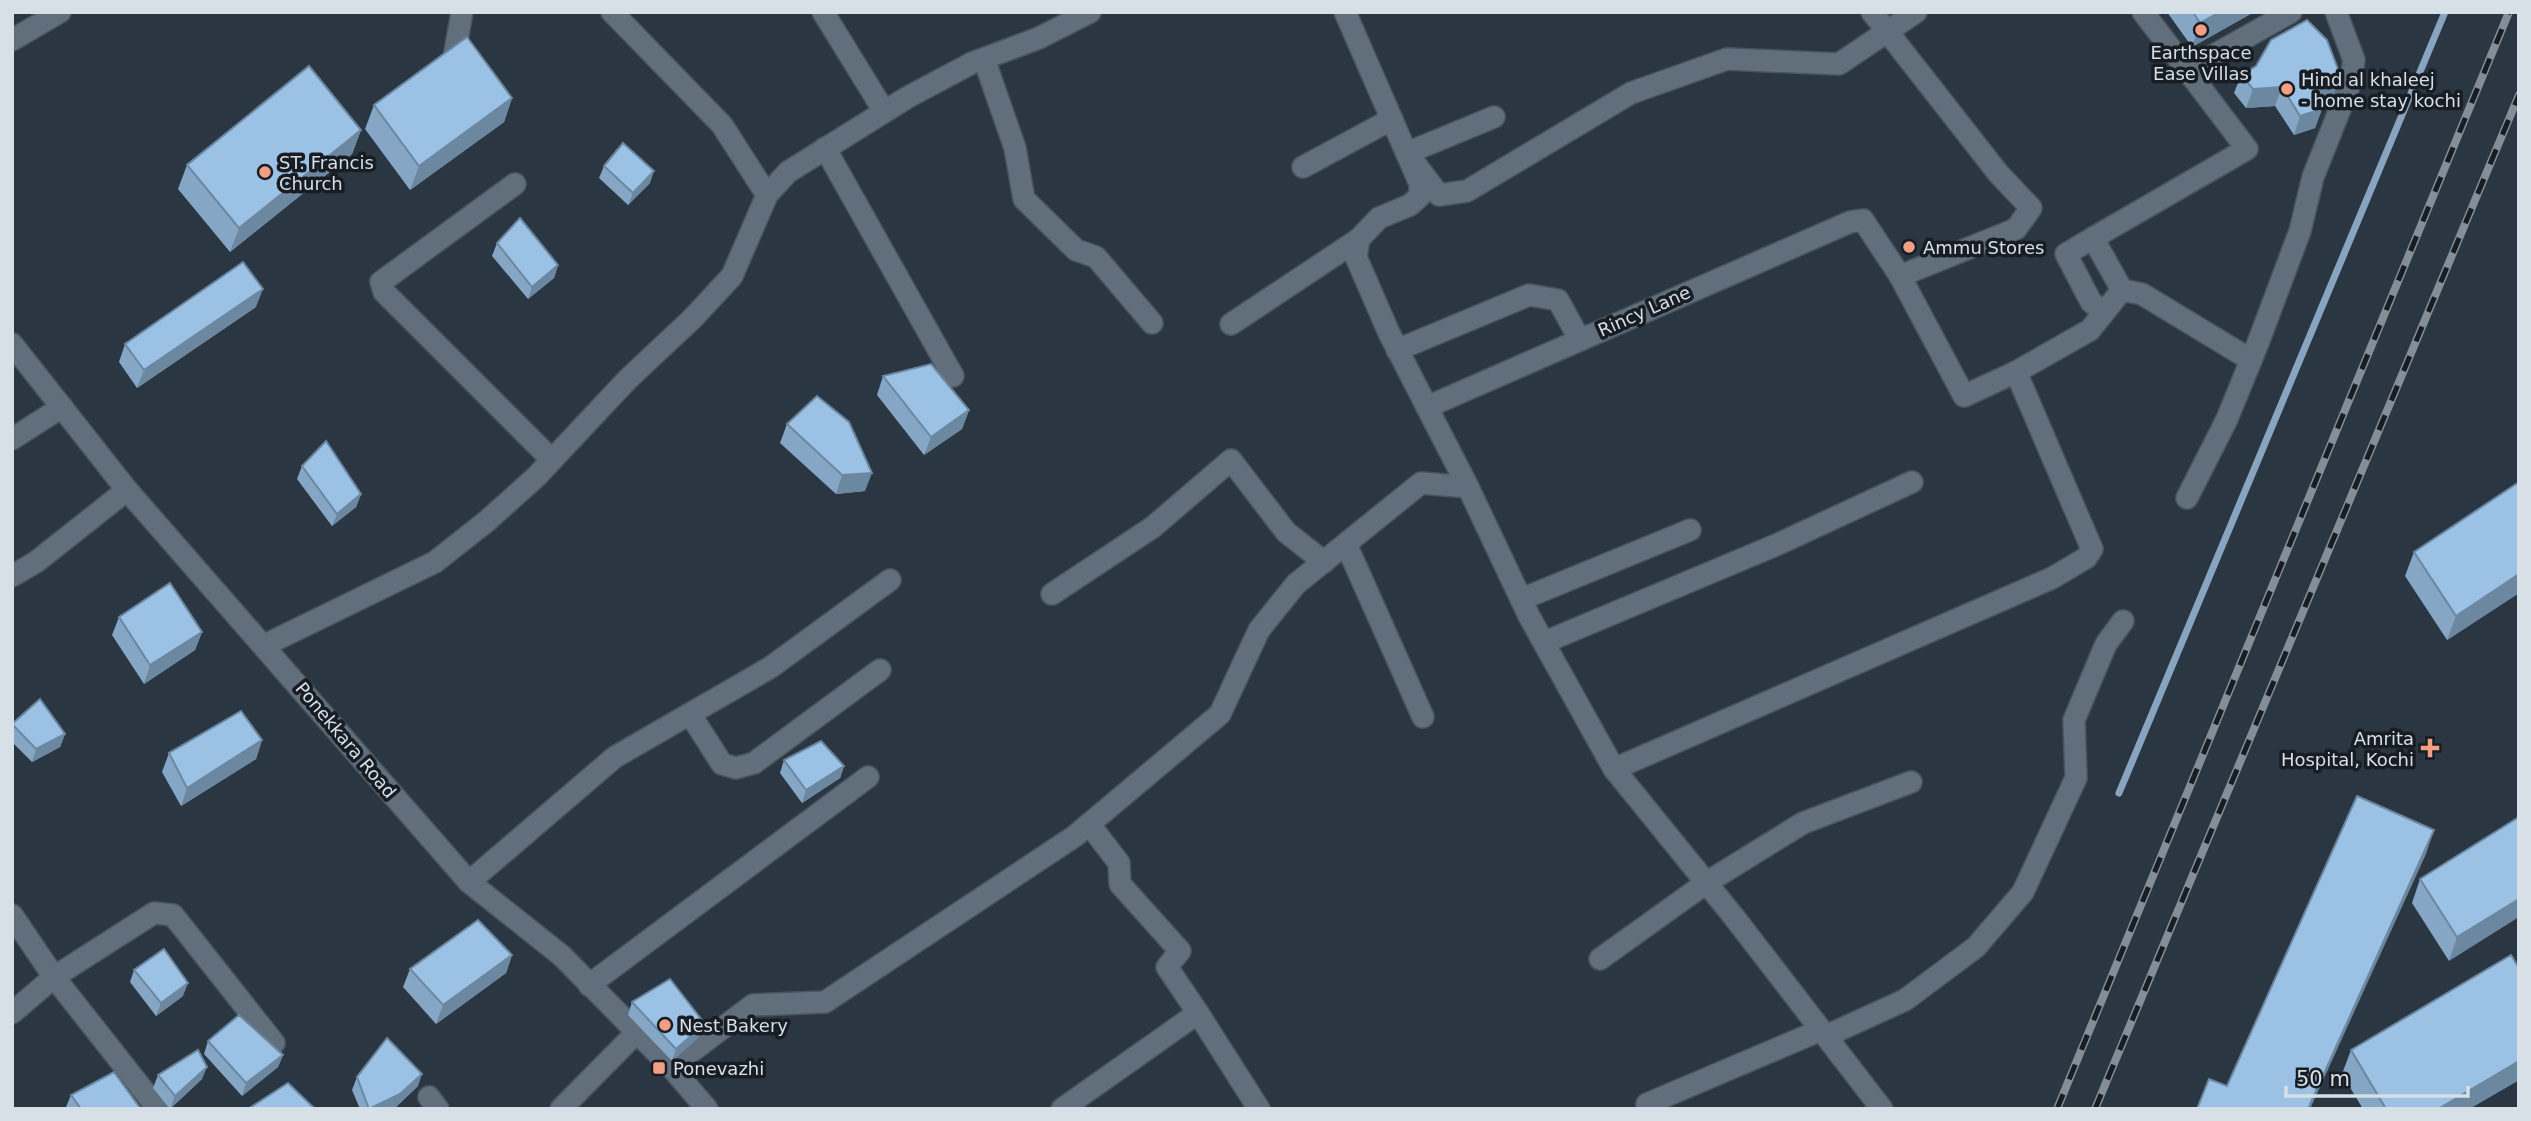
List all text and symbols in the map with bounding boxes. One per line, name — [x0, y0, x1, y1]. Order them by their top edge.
marker: Earthspace Ease Villas — [2193, 22, 2209, 38]
place label: Earthspace Ease Villas — [2150, 42, 2252, 84]
place label: Hind al khaleej - home stay kochi — [2301, 69, 2461, 111]
marker: Hind al khaleej - home stay kochi — [2279, 81, 2295, 97]
place label: ST. Francis Church — [279, 152, 374, 194]
marker: ST. Francis Church — [257, 164, 273, 180]
place label: Ammu Stores — [1923, 237, 2044, 258]
marker: Ammu Stores — [1901, 239, 1917, 255]
street label: Rincy Lane — [1595, 281, 1693, 341]
street label: Ponekkara Road — [291, 678, 401, 802]
place label: Amrita Hospital, Kochi — [2281, 728, 2414, 770]
marker: Amrita Hospital, Kochi — [2420, 738, 2440, 758]
place label: Nest Bakery — [679, 1015, 788, 1036]
marker: Nest Bakery — [657, 1017, 673, 1033]
scale bar — [2286, 1054, 2468, 1098]
place label: Ponevazhi — [673, 1058, 764, 1079]
marker: Ponevazhi — [651, 1060, 667, 1076]
text: 50 m — [2296, 1067, 2350, 1091]

